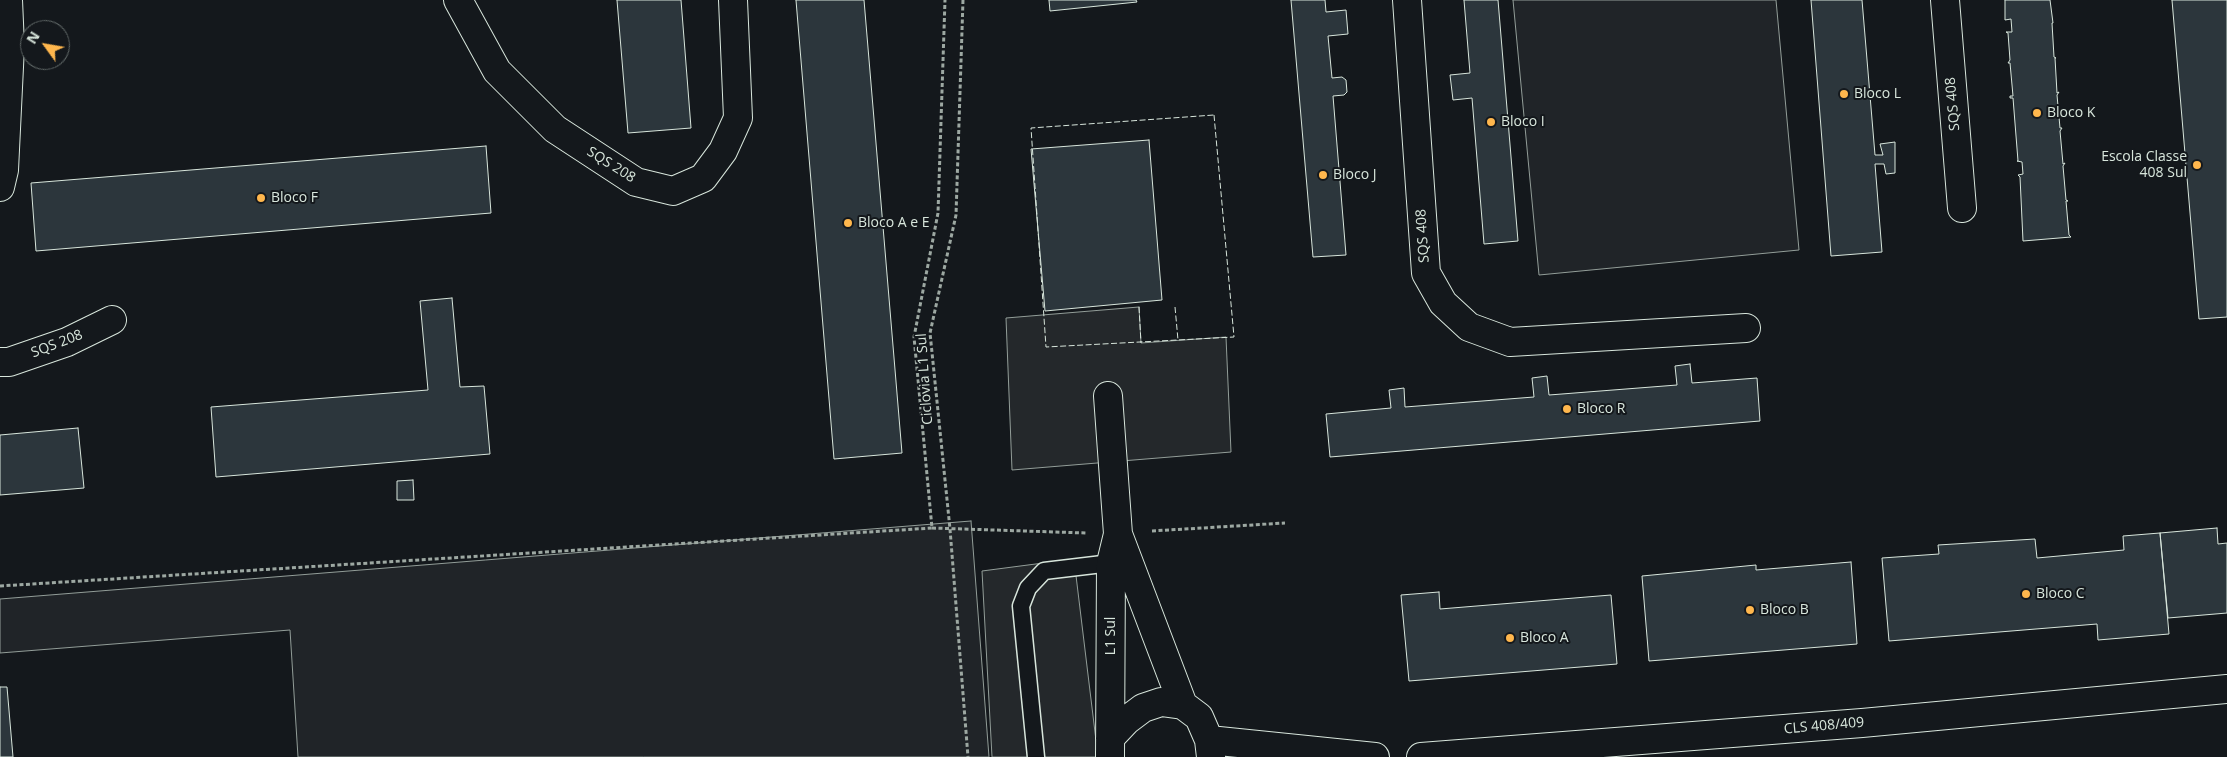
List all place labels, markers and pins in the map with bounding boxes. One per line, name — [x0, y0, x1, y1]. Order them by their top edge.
place label: Bloco L — [1854, 86, 1901, 102]
marker: Bloco L — [1838, 88, 1850, 100]
place label: Bloco K — [2047, 105, 2095, 121]
marker: Bloco K — [2031, 107, 2043, 119]
place label: Bloco I — [1501, 114, 1545, 130]
marker: Bloco I — [1485, 116, 1497, 128]
place label: Escola Classe 408 Sul — [2101, 149, 2187, 182]
marker: Escola Classe 408 Sul — [2191, 159, 2203, 171]
place label: Bloco J — [1333, 167, 1377, 183]
marker: Bloco J — [1317, 169, 1329, 181]
place label: Bloco F — [271, 190, 318, 206]
marker: Bloco F — [255, 192, 267, 204]
place label: Bloco A e E — [858, 215, 930, 231]
marker: Bloco A e E — [842, 217, 854, 229]
place label: Bloco R — [1577, 401, 1625, 417]
marker: Bloco R — [1561, 403, 1573, 415]
place label: Bloco C — [2036, 586, 2085, 602]
marker: Bloco C — [2020, 588, 2032, 600]
place label: Bloco B — [1760, 602, 1809, 618]
marker: Bloco B — [1744, 604, 1756, 616]
place label: Bloco A — [1520, 630, 1569, 646]
marker: Bloco A — [1504, 632, 1516, 644]

